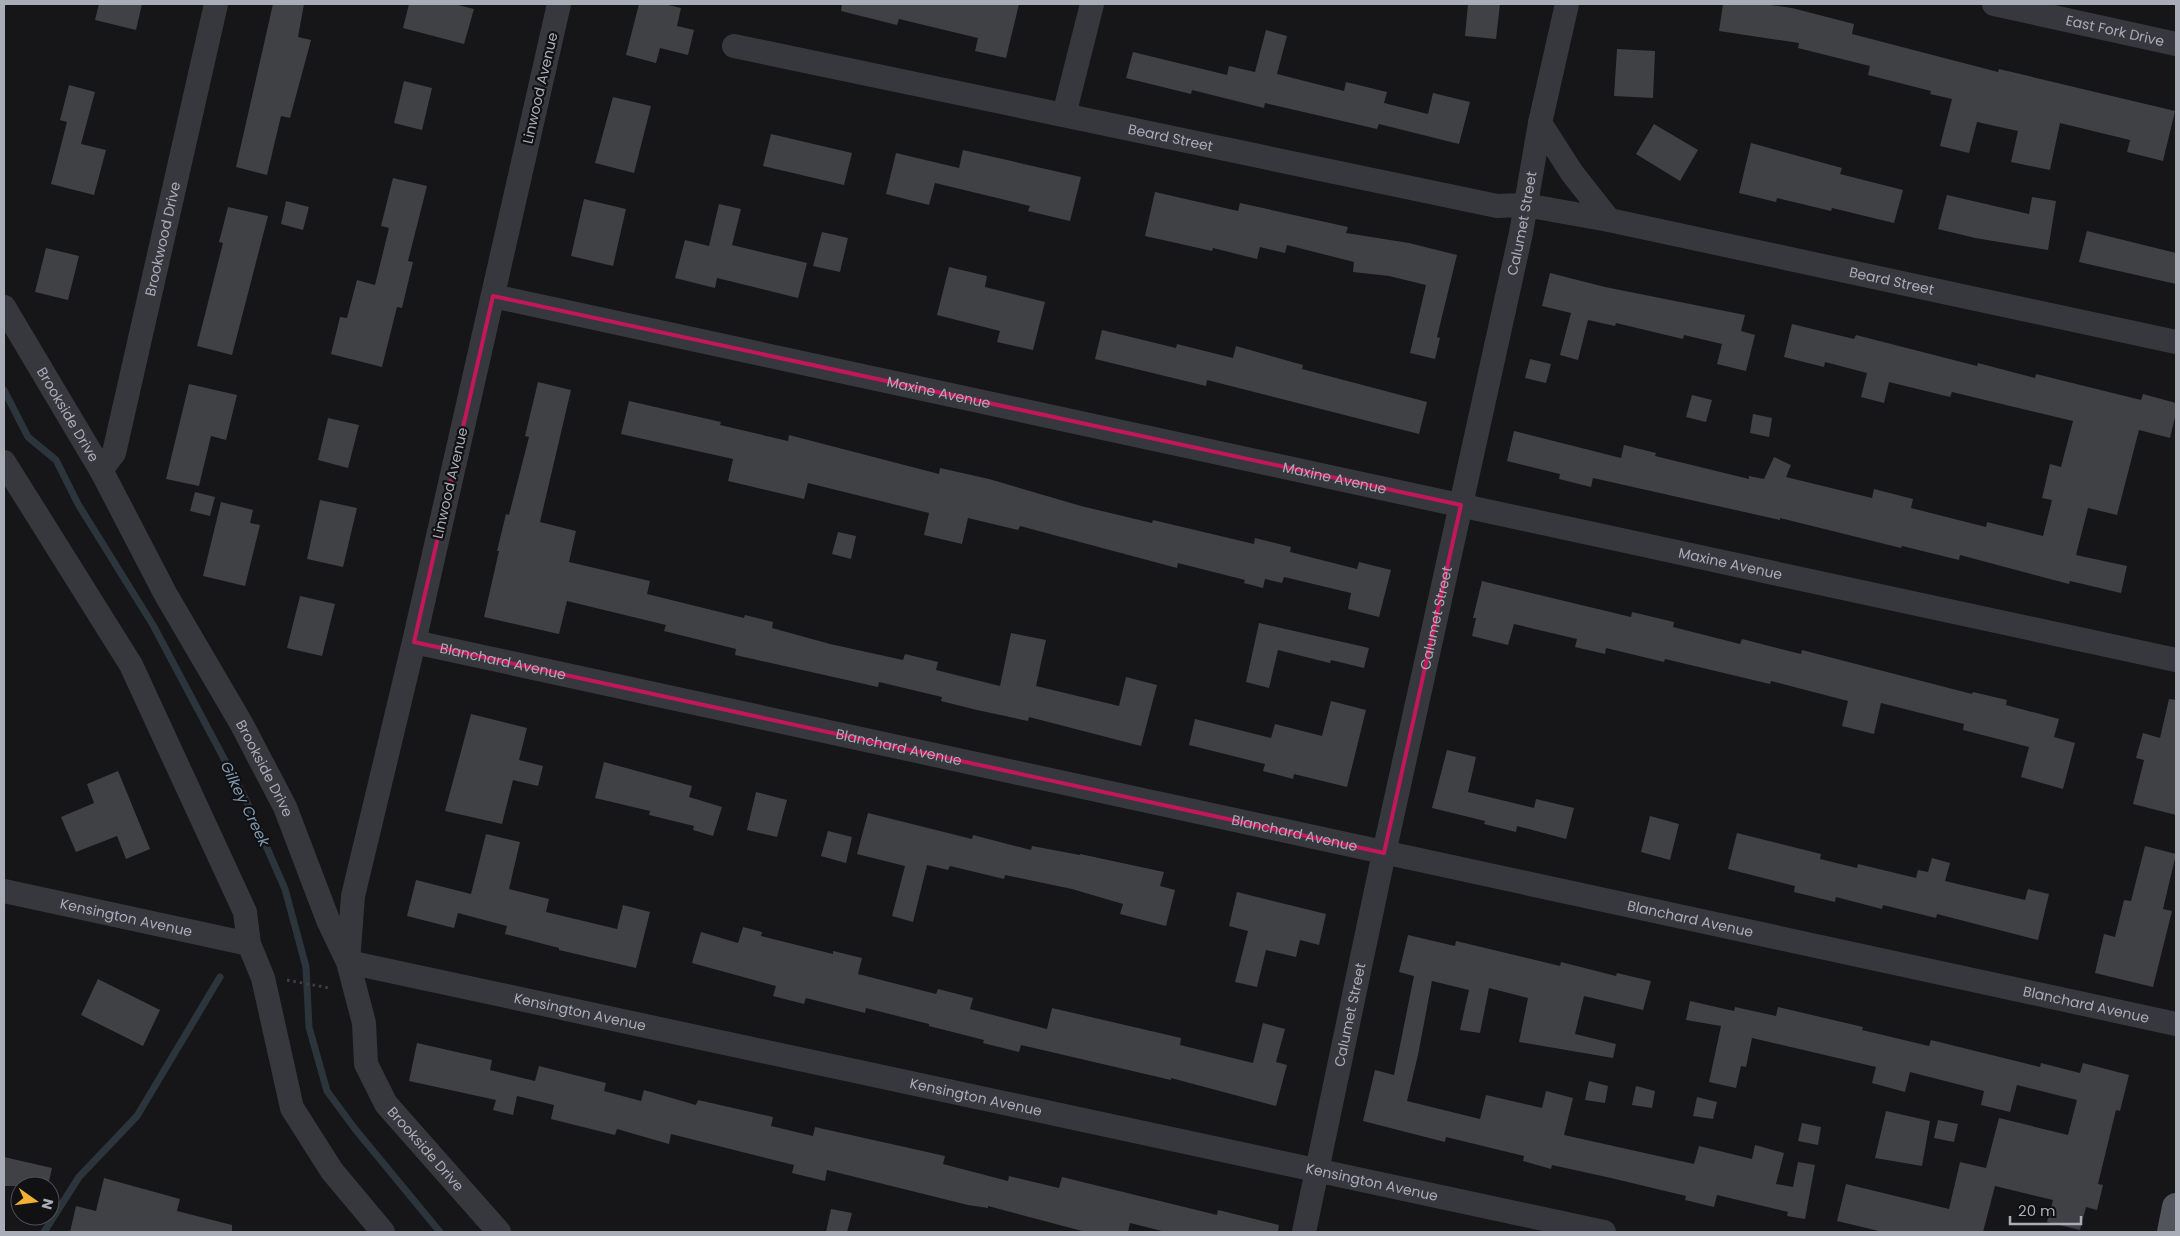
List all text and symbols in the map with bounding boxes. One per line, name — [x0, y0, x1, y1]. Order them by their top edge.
street label: East Fork Drive — [2064, 10, 2166, 51]
street label: Linwood Avenue — [517, 30, 563, 146]
street label: Beard Street — [1126, 119, 1215, 156]
street label: Calumet Street — [1502, 170, 1542, 277]
street label: Brookwood Drive — [140, 179, 185, 298]
street label: Beard Street — [1847, 262, 1936, 300]
street label: Brookside Drive — [32, 363, 104, 466]
street label: Maxine Avenue — [885, 371, 993, 413]
street label: Linwood Avenue — [427, 425, 473, 541]
street label: Maxine Avenue — [1281, 457, 1389, 499]
street label: Maxine Avenue — [1677, 543, 1784, 585]
street label: Calumet Street — [1415, 564, 1457, 672]
street label: Blanchard Avenue — [438, 638, 568, 685]
street label: Brookside Drive — [231, 716, 298, 820]
street label: Blanchard Avenue — [834, 724, 964, 771]
water label: Gilkey Creek — [216, 758, 276, 851]
street label: Blanchard Avenue — [1230, 810, 1360, 856]
street label: Kensington Avenue — [58, 893, 194, 942]
street label: Blanchard Avenue — [1625, 895, 1756, 942]
street label: Calumet Street — [1329, 961, 1371, 1069]
street label: Blanchard Avenue — [2021, 981, 2151, 1028]
street label: Kensington Avenue — [512, 988, 648, 1036]
street label: Kensington Avenue — [908, 1073, 1044, 1121]
street label: Brookside Drive — [383, 1102, 469, 1196]
street label: Kensington Avenue — [1304, 1158, 1440, 1206]
north arrow — [10, 1176, 60, 1226]
scale bar — [2010, 1194, 2081, 1226]
text: N — [37, 1197, 59, 1212]
text: 20 m — [2018, 1200, 2056, 1221]

